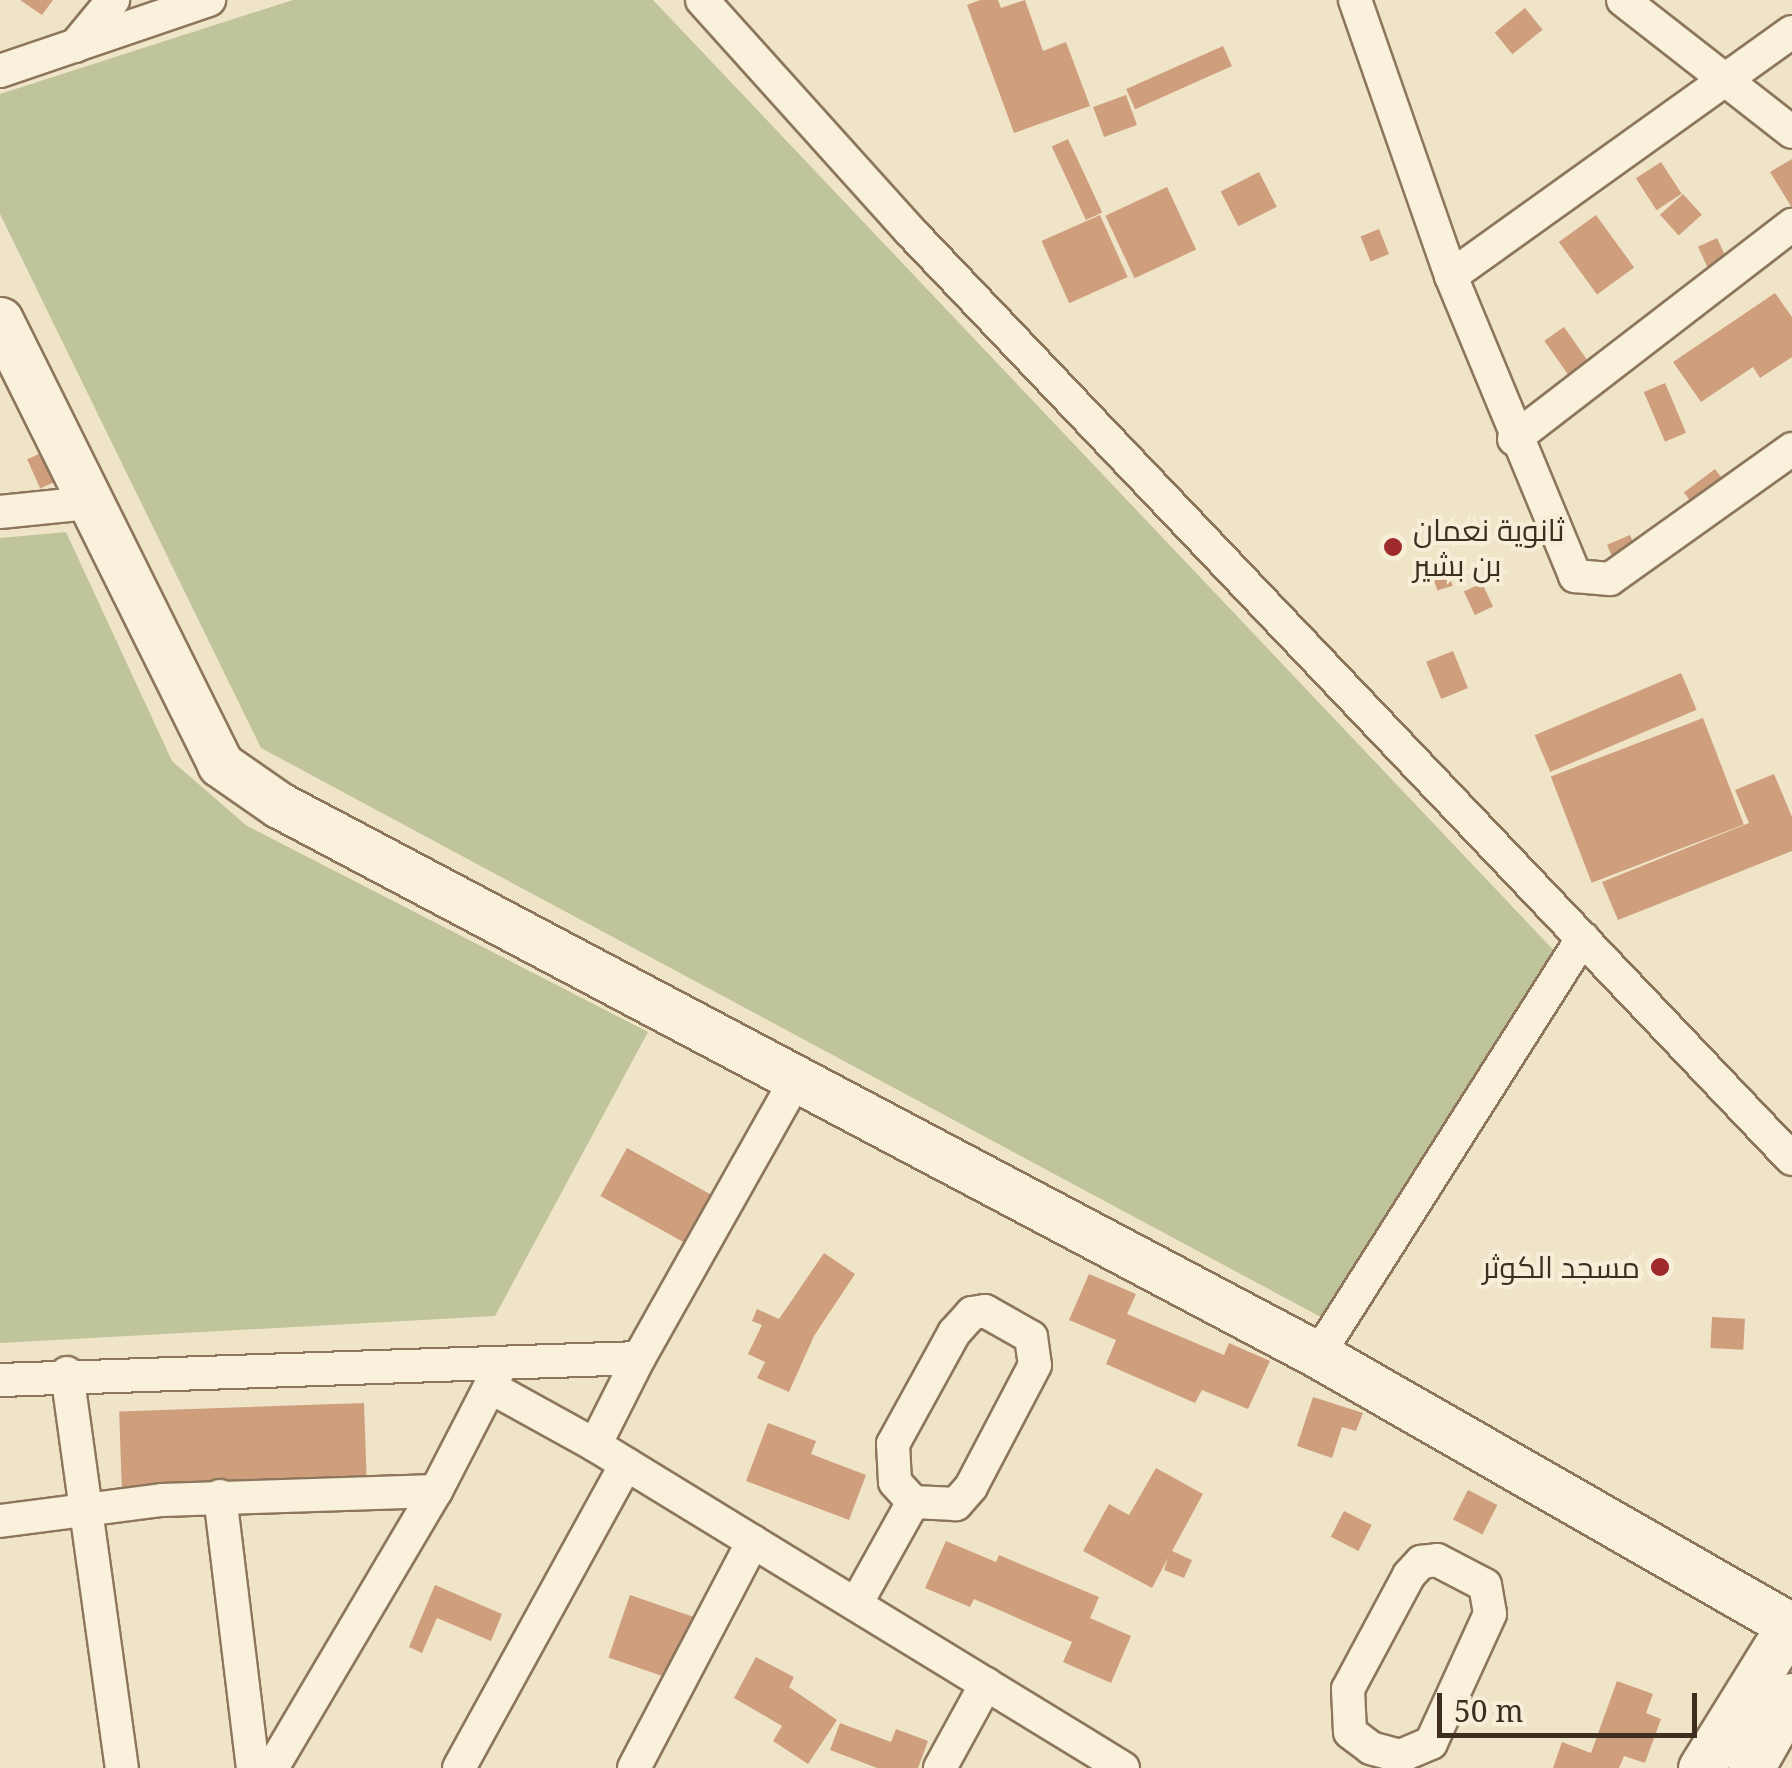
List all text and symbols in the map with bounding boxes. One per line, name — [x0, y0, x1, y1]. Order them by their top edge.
place label: ثانوية نعمان بن بشير — [1413, 512, 1565, 582]
marker: ثانوية نعمان بن بشير — [1382, 536, 1404, 558]
place label: مسجد الكوثر — [1483, 1249, 1640, 1285]
marker: مسجد الكوثر — [1649, 1256, 1671, 1278]
scale bar — [1442, 1673, 1702, 1735]
text: 50 m — [1454, 1690, 1524, 1731]

